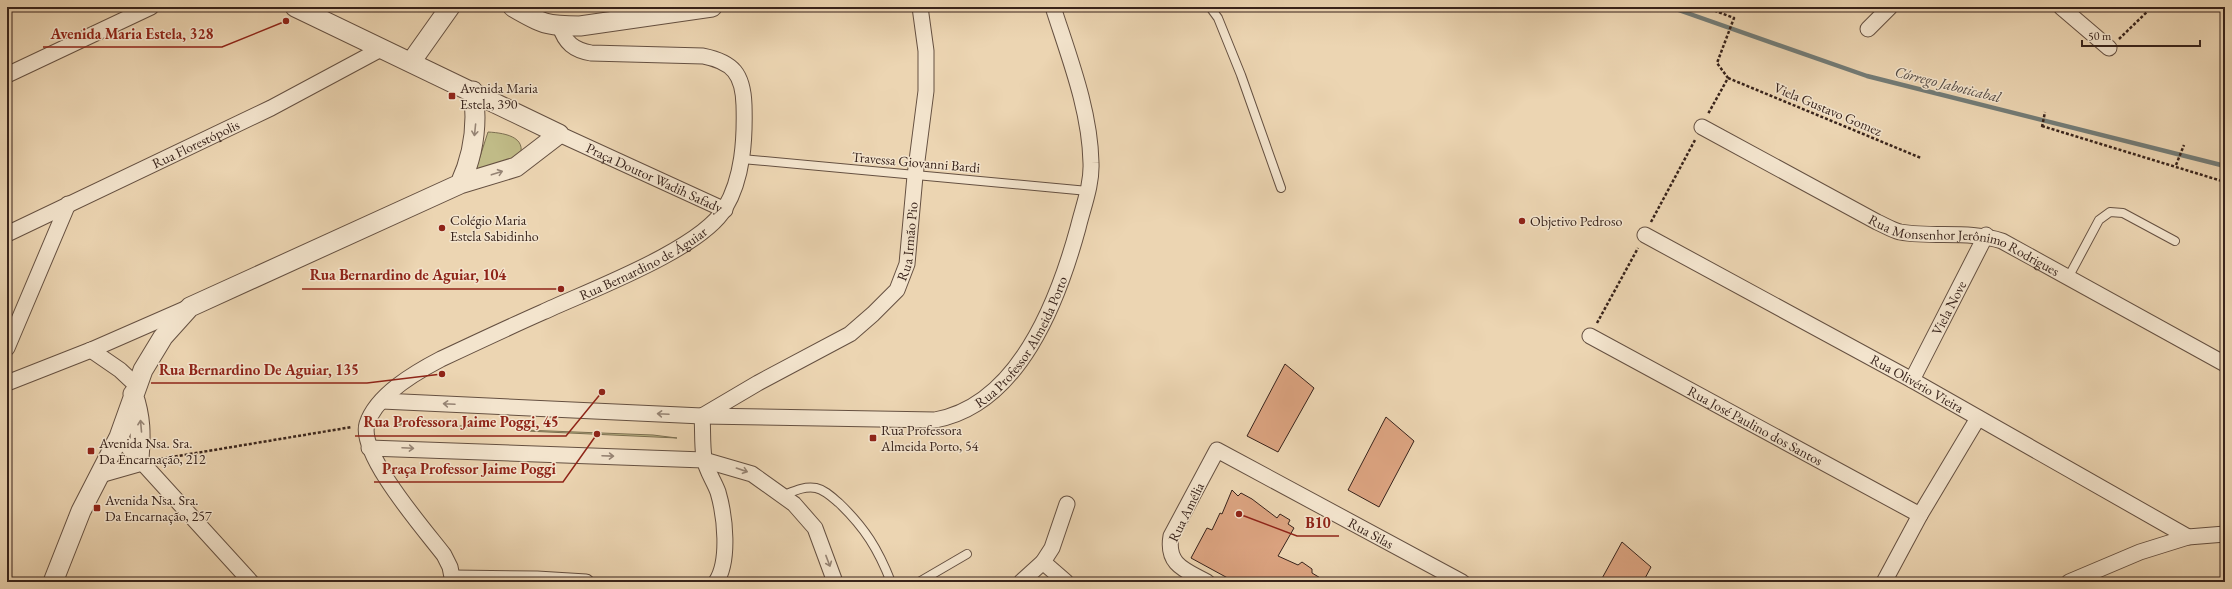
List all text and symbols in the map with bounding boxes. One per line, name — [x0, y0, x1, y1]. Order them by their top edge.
callout: Avenida Maria Estela, 328 — [43, 20, 222, 47]
scale bar — [2082, 22, 2200, 48]
text: Avenida Maria Estela, 328 — [50, 24, 213, 43]
text: 50 m — [2088, 28, 2112, 44]
water label: Córrego Jaboticabal — [1893, 62, 2004, 107]
street label: Viela Gustavo Gomez — [1771, 78, 1885, 140]
place label: Avenida Maria Estela, 390 — [459, 79, 538, 113]
marker: Avenida Maria Estela, 390 — [447, 91, 457, 101]
street label: Rua Florestópolis — [149, 115, 243, 172]
one-way arrow — [471, 123, 479, 136]
street label: Praça Doutor Wadih Safady — [583, 139, 726, 217]
street label: Travessa Giovanni Bardi — [851, 147, 981, 177]
one-way arrow — [491, 169, 504, 176]
street label: Rua Irmão Pio — [892, 201, 922, 283]
street label: Rua Monsenhor Jerônimo Rodrigues — [1865, 210, 2063, 280]
place label: Colégio Maria Estela Sabidinho — [450, 211, 539, 245]
place label: Objetivo Pedroso — [1530, 212, 1622, 230]
marker: Objetivo Pedroso — [1517, 216, 1527, 226]
street label: Rua Bernardino de Águiar — [576, 222, 711, 304]
marker: Colégio Maria Estela Sabidinho — [437, 223, 447, 233]
callout: Rua Bernardino de Aguiar, 104 — [302, 262, 515, 289]
text: Rua Bernardino de Aguiar, 104 — [310, 265, 507, 284]
street label: Rua Professor Almeida Porto — [971, 274, 1071, 412]
street label: Viela Nove — [1927, 277, 1970, 338]
street label: Rua Olivério Vieira — [1867, 350, 1967, 417]
callout: Rua Bernardino De Aguiar, 135 — [151, 356, 367, 383]
text: Rua Bernardino De Aguiar, 135 — [159, 360, 359, 379]
street label: Rua José Paulino dos Santos — [1685, 382, 1826, 470]
one-way arrow — [443, 400, 456, 408]
callout: Rua Professora Jaime Poggi, 45 — [355, 409, 566, 436]
one-way arrow — [657, 410, 670, 417]
text: Rua Professora Jaime Poggi, 45 — [363, 412, 559, 431]
one-way arrow — [137, 420, 145, 433]
place label: Rua Professora Almeida Porto, 54 — [880, 421, 979, 455]
marker: Rua Professora Almeida Porto, 54 — [868, 433, 878, 443]
place label: Avenida Nsa. Sra. Da Encarnação, 212 — [98, 434, 206, 468]
one-way arrow — [401, 444, 414, 452]
marker: Avenida Nsa. Sra. Da Encarnação, 212 — [86, 446, 96, 456]
one-way arrow — [601, 453, 614, 460]
callout: Praça Professor Jaime Poggi — [374, 455, 563, 482]
text: Praça Professor Jaime Poggi — [382, 459, 557, 478]
one-way arrow — [735, 467, 747, 475]
street label: Rua Amélia — [1164, 479, 1208, 545]
place label: Avenida Nsa. Sra. Da Encarnação, 257 — [104, 491, 212, 525]
marker: Avenida Nsa. Sra. Da Encarnação, 257 — [92, 503, 102, 513]
callout: B10 — [1297, 509, 1339, 536]
text: B10 — [1305, 513, 1331, 532]
street label: Rua Silas — [1345, 513, 1397, 553]
one-way arrow — [825, 554, 833, 566]

